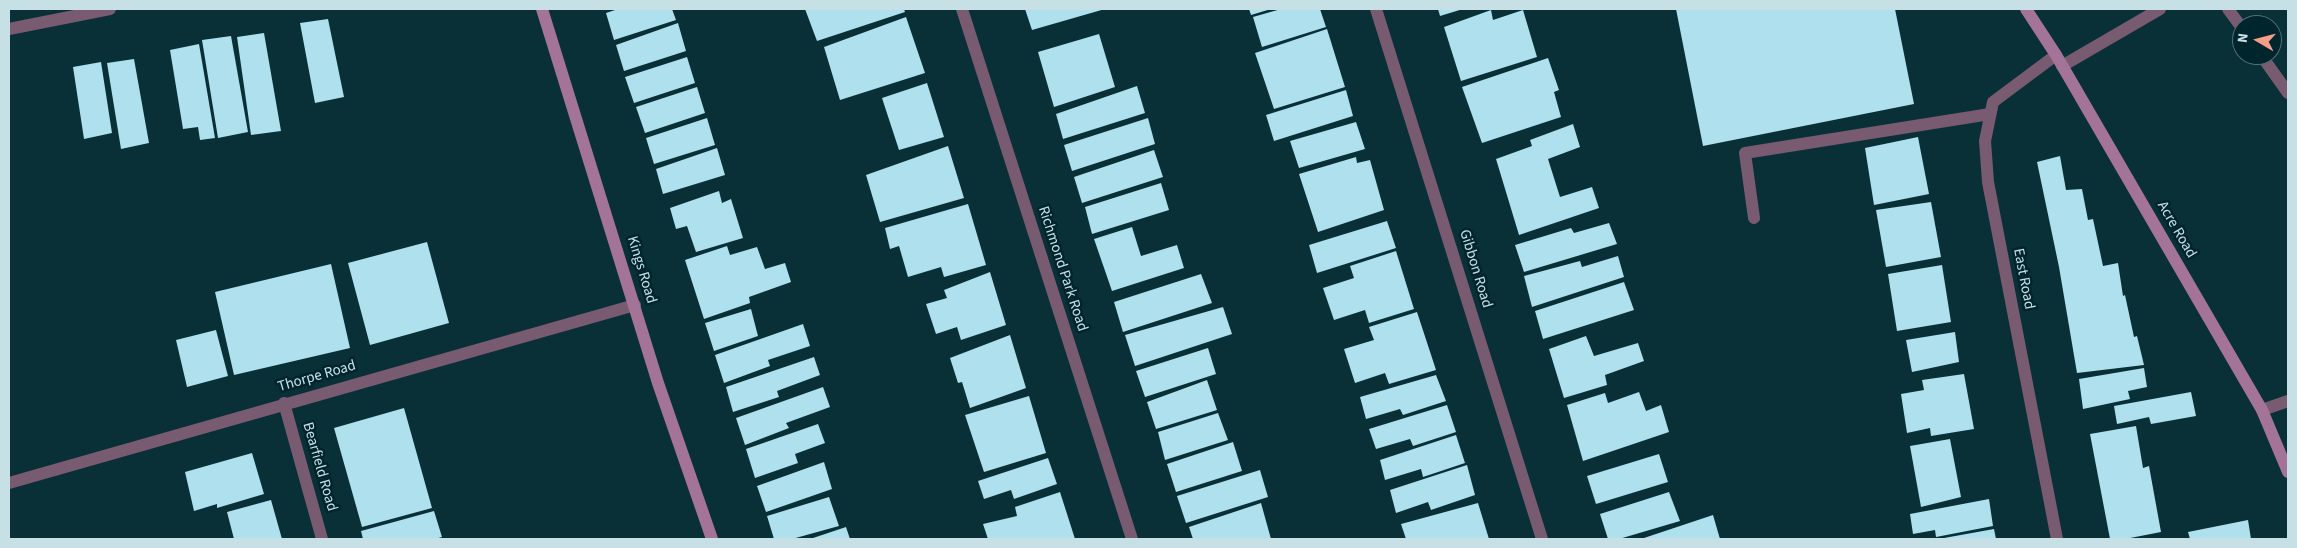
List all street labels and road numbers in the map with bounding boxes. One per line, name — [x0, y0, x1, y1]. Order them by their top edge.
street label: Acre Road — [2153, 198, 2199, 262]
street label: Richmond Park Road — [1033, 204, 1091, 334]
street label: Gibbon Road — [1455, 228, 1495, 310]
street label: Kings Road — [622, 234, 660, 306]
street label: East Road — [2008, 247, 2038, 311]
street label: Thorpe Road — [276, 357, 358, 397]
street label: Bearfield Road — [298, 420, 340, 514]

